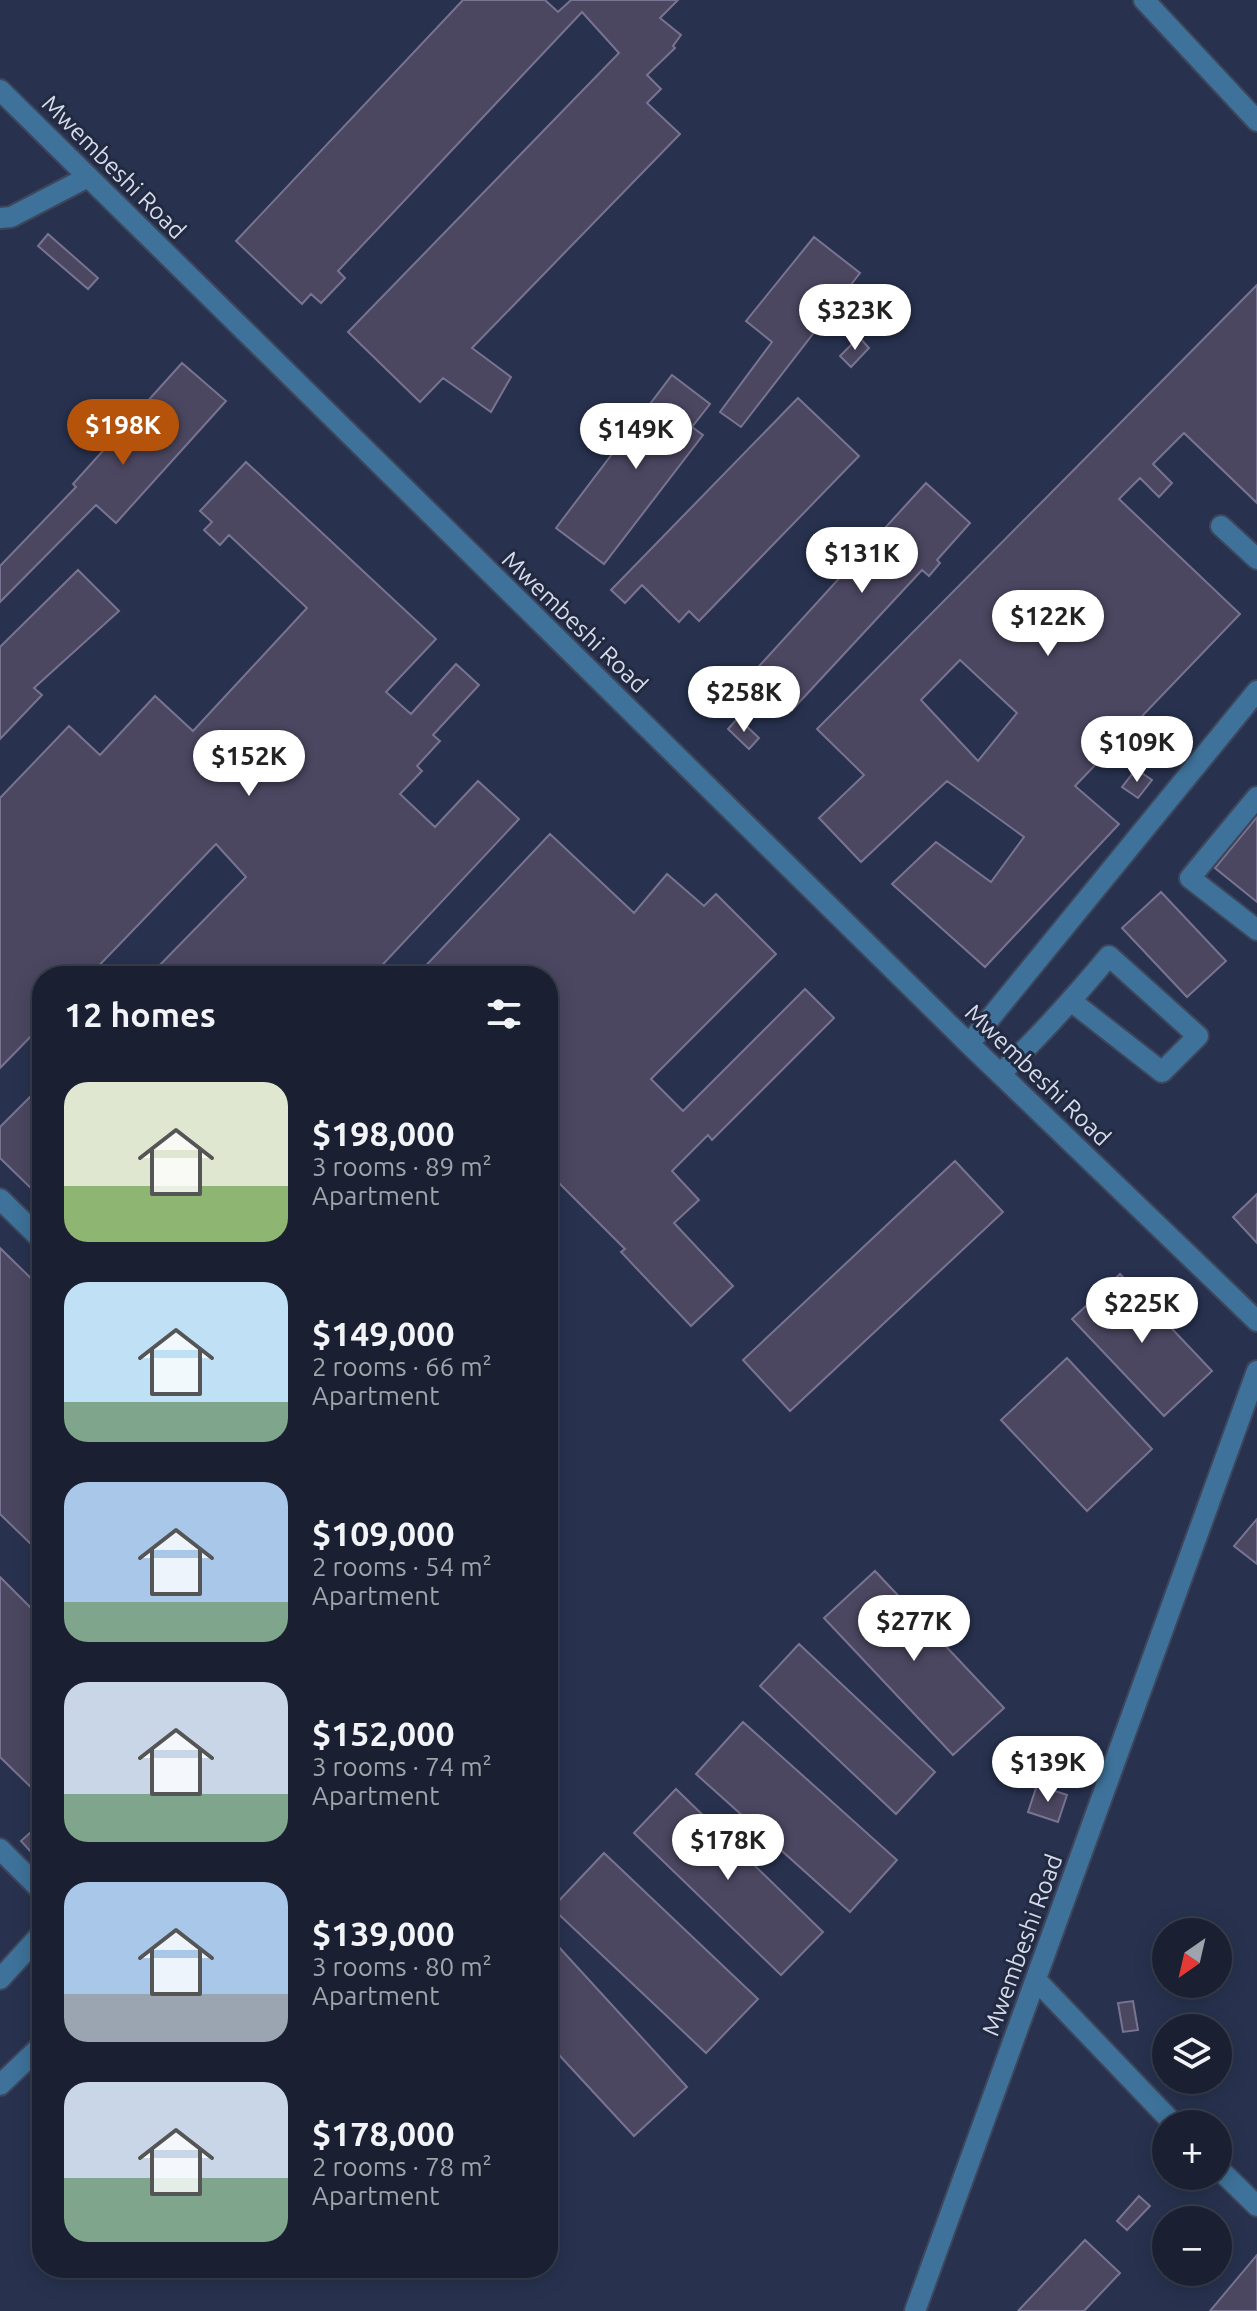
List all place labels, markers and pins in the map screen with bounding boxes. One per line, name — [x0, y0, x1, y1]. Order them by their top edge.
pin: $323K — [799, 284, 911, 352]
pin: $198K — [67, 399, 179, 467]
pin: $149K — [580, 403, 692, 471]
pin: $131K — [806, 527, 918, 595]
pin: $122K — [992, 590, 1104, 658]
pin: $258K — [688, 666, 800, 734]
pin: $109K — [1081, 716, 1193, 784]
pin: $152K — [193, 730, 305, 798]
pin: $225K — [1086, 1277, 1198, 1345]
pin: $277K — [858, 1595, 970, 1663]
pin: $139K — [992, 1736, 1104, 1804]
pin: $178K — [672, 1814, 784, 1882]

